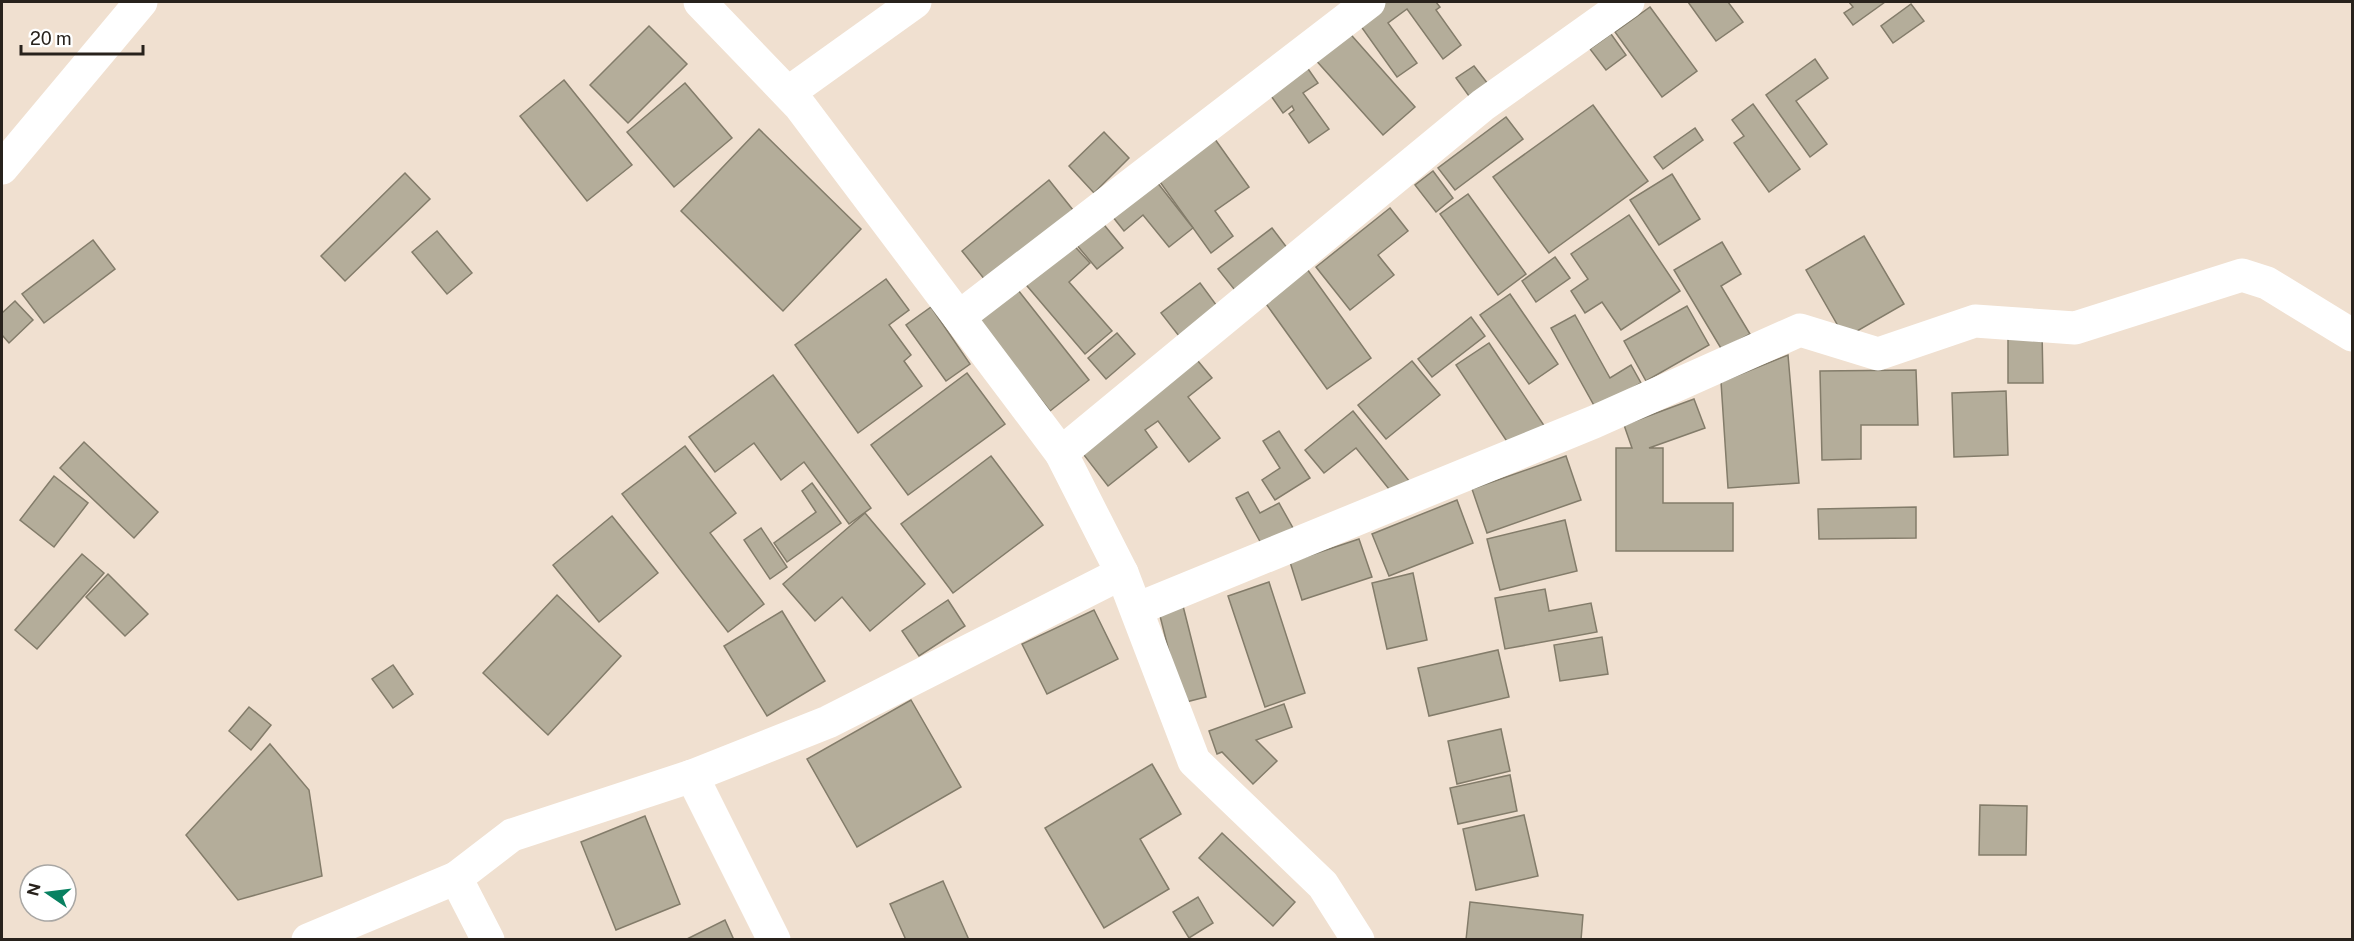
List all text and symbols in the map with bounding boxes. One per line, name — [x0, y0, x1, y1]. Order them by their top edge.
scale bar — [21, 18, 142, 56]
text: 20 m — [30, 28, 72, 49]
north arrow — [18, 863, 78, 923]
text: N — [23, 881, 45, 898]

